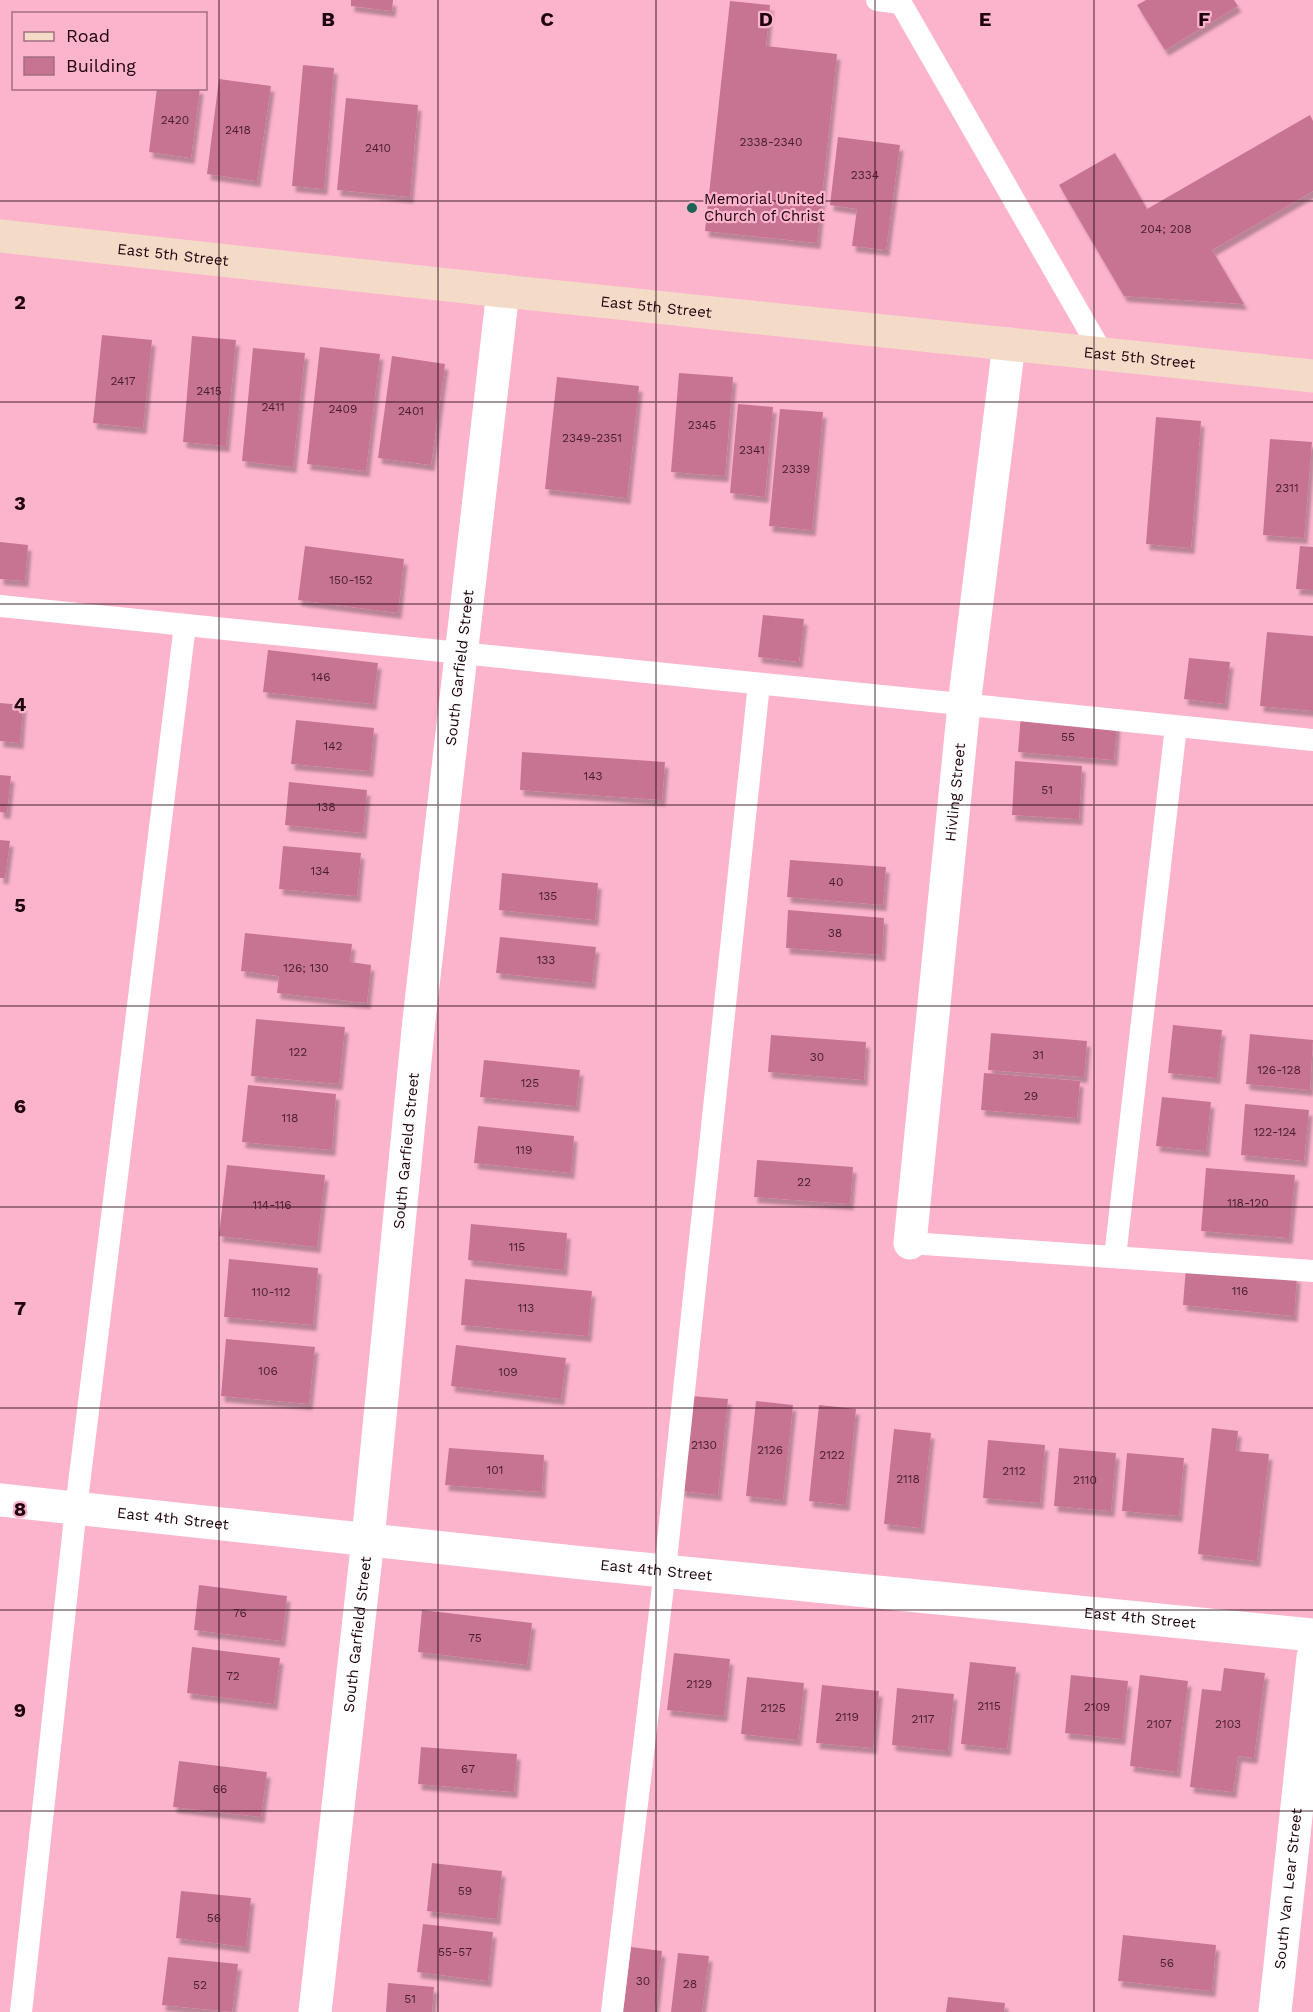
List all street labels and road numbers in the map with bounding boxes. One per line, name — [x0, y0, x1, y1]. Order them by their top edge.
street label: East 5th Street — [116, 240, 230, 270]
street label: East 5th Street — [599, 292, 714, 322]
street label: East 5th Street — [1083, 343, 1197, 373]
street label: South Garfield Street — [442, 588, 478, 747]
street label: Hivling Street — [941, 741, 969, 842]
street label: South Garfield Street — [390, 1071, 423, 1230]
street label: East 4th Street — [116, 1504, 231, 1534]
street label: South Garfield Street — [340, 1555, 375, 1713]
street label: East 4th Street — [599, 1556, 714, 1585]
street label: East 4th Street — [1083, 1603, 1197, 1632]
street label: South Van Lear Street — [1271, 1807, 1306, 1970]

